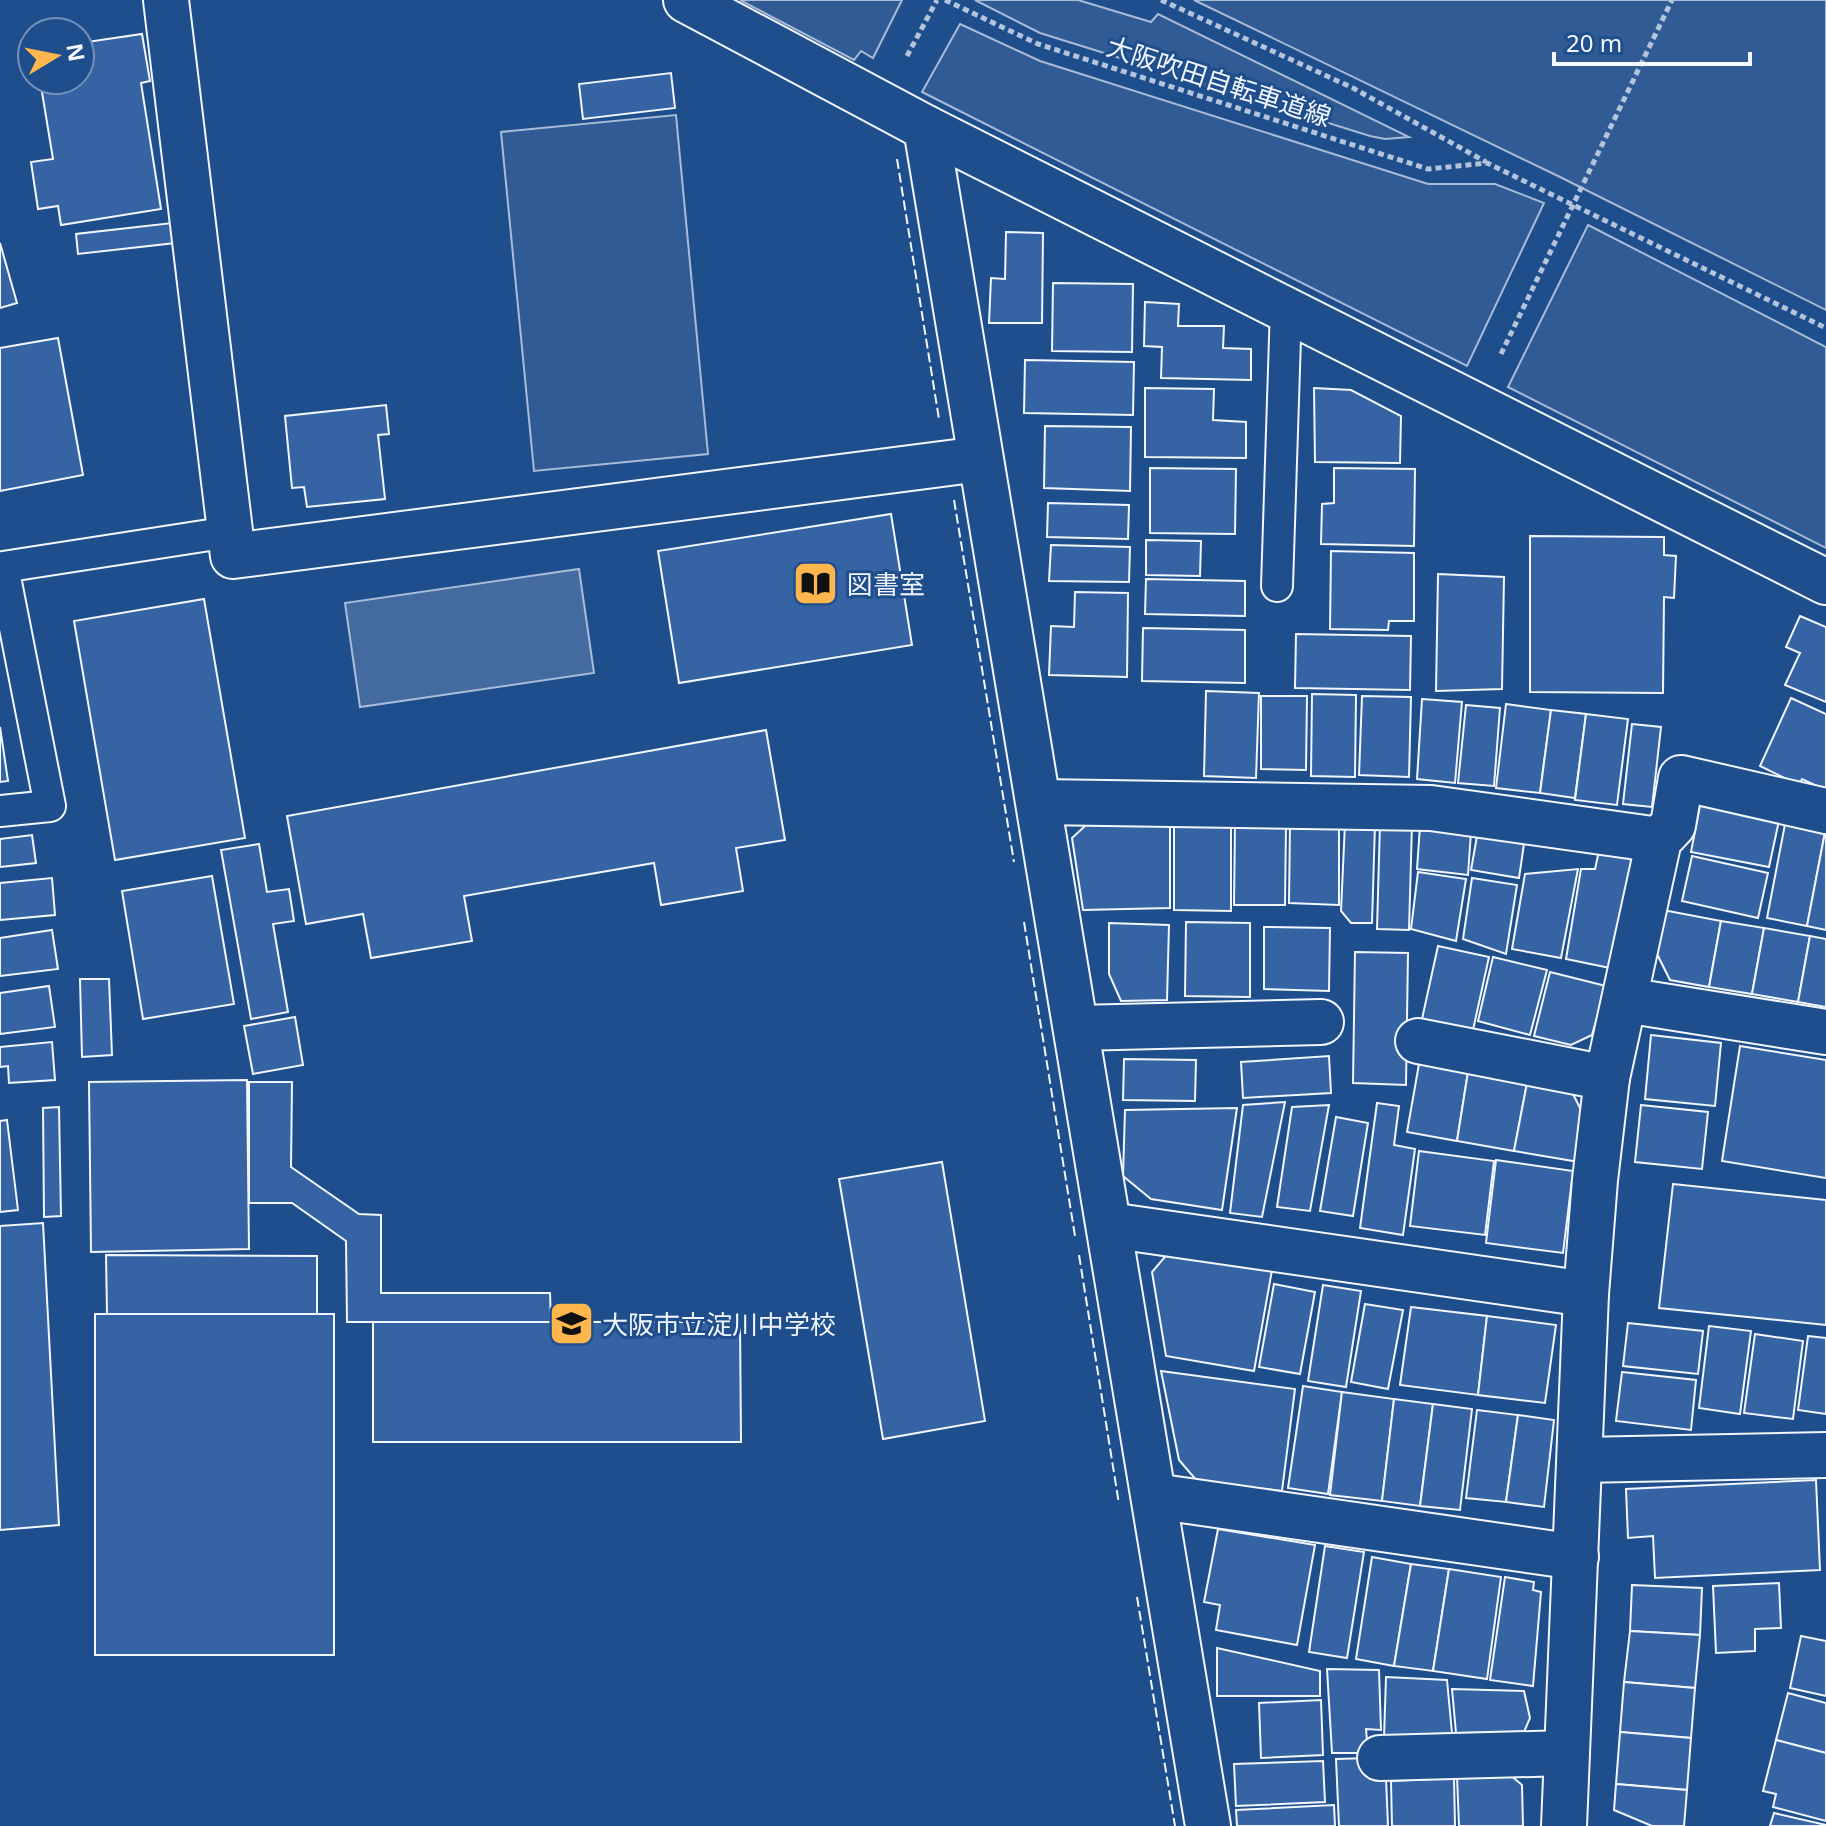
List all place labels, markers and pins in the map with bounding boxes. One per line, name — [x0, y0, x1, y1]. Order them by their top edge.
library icon: 図書室 — [792, 560, 840, 608]
place label: 図書室 — [847, 566, 925, 602]
school or university icon: 大阪市立淀川中学校 — [547, 1300, 595, 1348]
place label: 大阪市立淀川中学校 — [602, 1306, 836, 1342]

